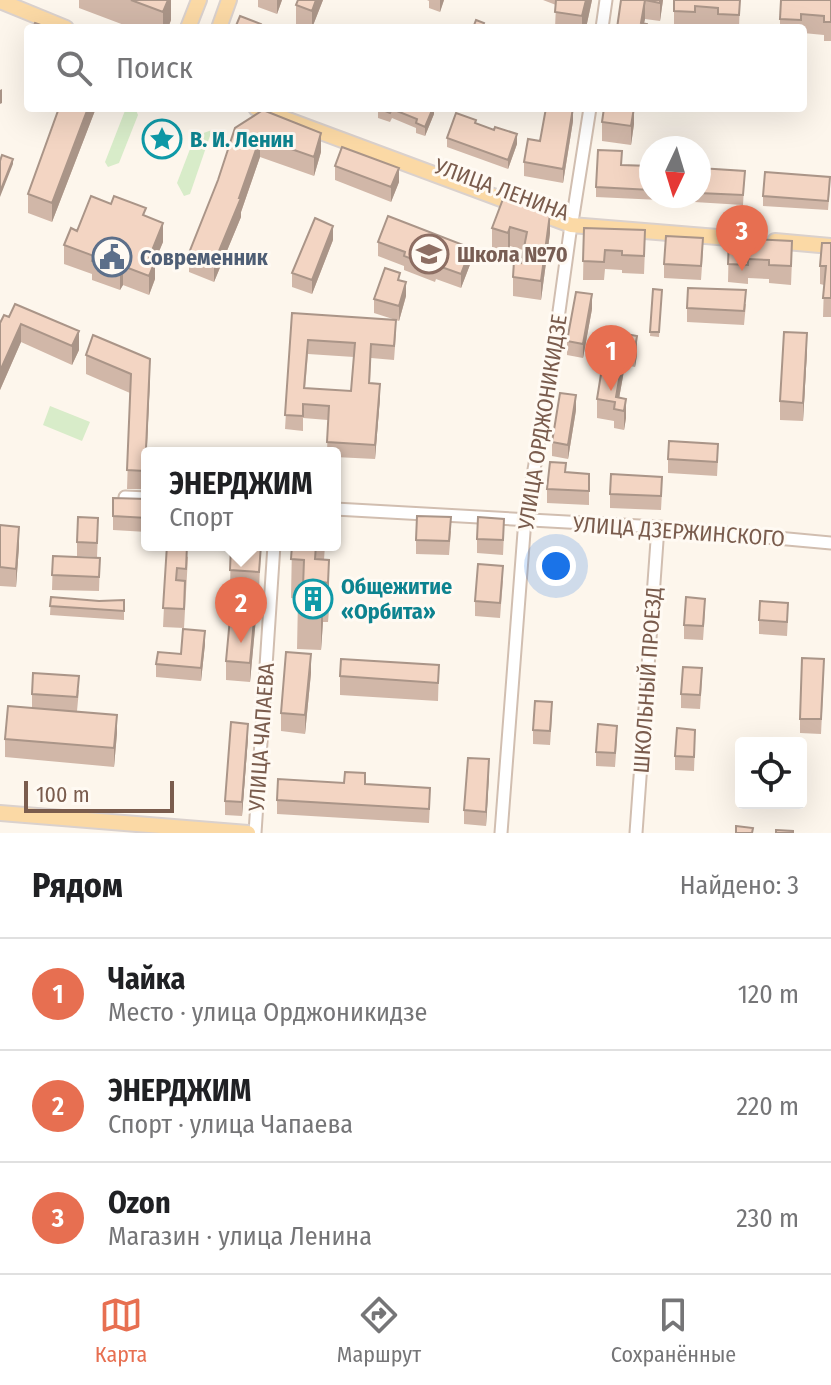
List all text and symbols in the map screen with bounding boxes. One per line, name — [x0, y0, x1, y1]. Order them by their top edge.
search box — [24, 24, 807, 112]
icon: search — [52, 46, 96, 90]
text: Поиск — [116, 50, 193, 86]
place icon: В. И. Ленин — [141, 118, 183, 160]
place label: В. И. Ленин — [190, 126, 294, 153]
north arrow — [639, 136, 711, 208]
street label: УЛИЦА ЛЕНИНА — [430, 152, 573, 226]
pin: 3 — [716, 205, 768, 271]
school or university icon: Школа №70 — [408, 233, 450, 275]
public building icon: Современник — [91, 236, 133, 278]
place label: Школа №70 — [457, 241, 568, 268]
place label: Современник — [140, 244, 269, 271]
street label: УЛИЦА ОРДЖОНИКИДЗЕ — [512, 313, 573, 533]
pin: 1 — [585, 325, 637, 391]
popup — [141, 447, 341, 551]
text: ЭНЕРДЖИМ — [169, 466, 313, 502]
text: Спорт — [169, 502, 233, 533]
street label: УЛИЦА ДЗЕРЖИНСКОГО — [571, 511, 786, 552]
your location — [536, 546, 576, 586]
place label: Общежитие «Орбита» — [341, 573, 452, 625]
pin: 2 — [215, 577, 267, 643]
building icon: Общежитие «Орбита» — [292, 578, 334, 620]
street label: ШКОЛЬНЫЙ ПРОЕЗД — [628, 586, 667, 774]
street label: УЛИЦА ЧАПАЕВА — [243, 661, 280, 813]
map controls — [735, 737, 807, 809]
button: locate — [735, 737, 807, 809]
scale bar — [24, 777, 174, 813]
text: 100 m — [36, 781, 90, 808]
text: Рядом — [32, 865, 123, 906]
text: Найдено: 3 — [680, 870, 799, 901]
text: Чайка — [108, 961, 185, 997]
text: 1 — [53, 979, 64, 1010]
text: 120 m — [738, 979, 799, 1010]
text: Место · улица Орджоникидзе — [108, 997, 427, 1028]
text: ЭНЕРДЖИМ — [108, 1073, 251, 1109]
text: 2 — [52, 1091, 64, 1122]
text: 220 m — [736, 1091, 799, 1122]
text: Спорт · улица Чапаева — [108, 1109, 353, 1140]
text: Ozon — [108, 1185, 171, 1221]
text: 3 — [52, 1203, 64, 1234]
text: 230 m — [736, 1203, 799, 1234]
text: Магазин · улица Ленина — [108, 1221, 372, 1252]
tab: Карта — [95, 1293, 147, 1368]
tab: Маршрут — [337, 1293, 421, 1368]
tab: Сохранённые — [611, 1293, 736, 1368]

